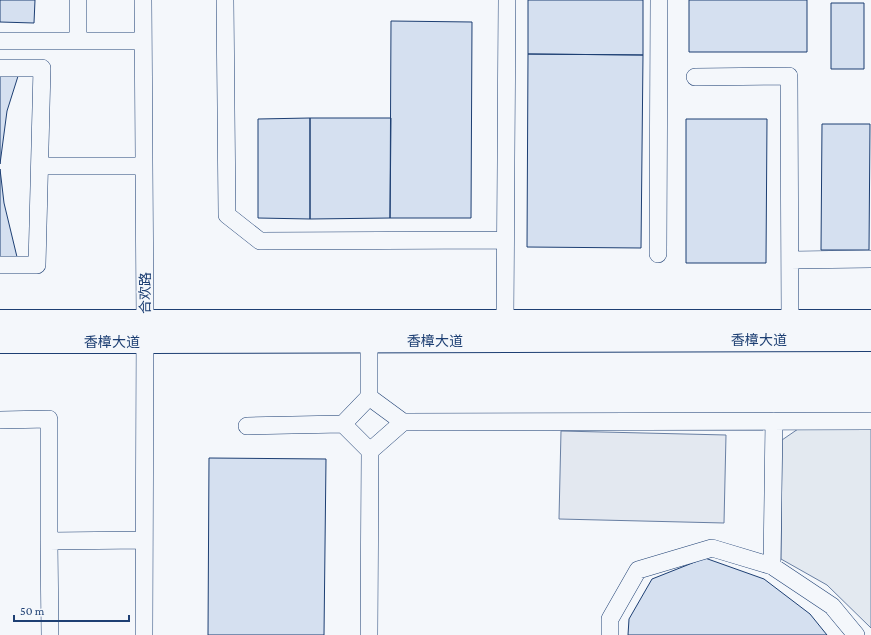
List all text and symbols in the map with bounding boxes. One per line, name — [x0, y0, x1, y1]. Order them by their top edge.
street label: 合欢路 — [137, 272, 153, 314]
street label: 香樟大道 — [731, 332, 787, 348]
street label: 香樟大道 — [407, 333, 463, 349]
street label: 香樟大道 — [84, 334, 140, 350]
scale bar — [14, 597, 129, 623]
text: 50 m — [20, 604, 45, 618]

